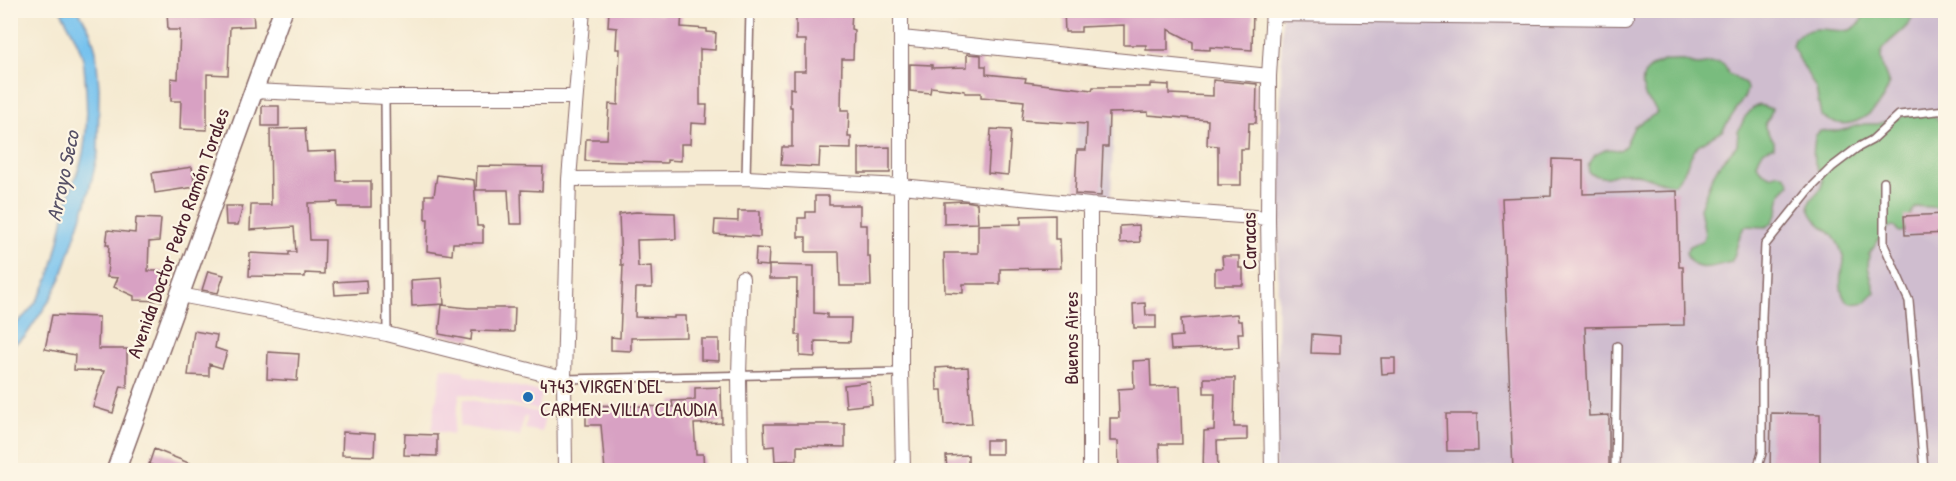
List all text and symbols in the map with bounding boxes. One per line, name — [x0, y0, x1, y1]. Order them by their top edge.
street label: Avenida Doctor Pedro Ramón Torales — [120, 104, 235, 361]
water label: Arroyo Seco — [39, 127, 87, 224]
street label: Caracas — [1234, 212, 1263, 270]
street label: Buenos Aires — [1057, 291, 1084, 385]
place label: 4743 VIRGEN DEL CARMEN-VILLA CLAUDIA — [540, 372, 718, 422]
marker: 4743 VIRGEN DEL CARMEN-VILLA CLAUDIA — [521, 390, 535, 404]

